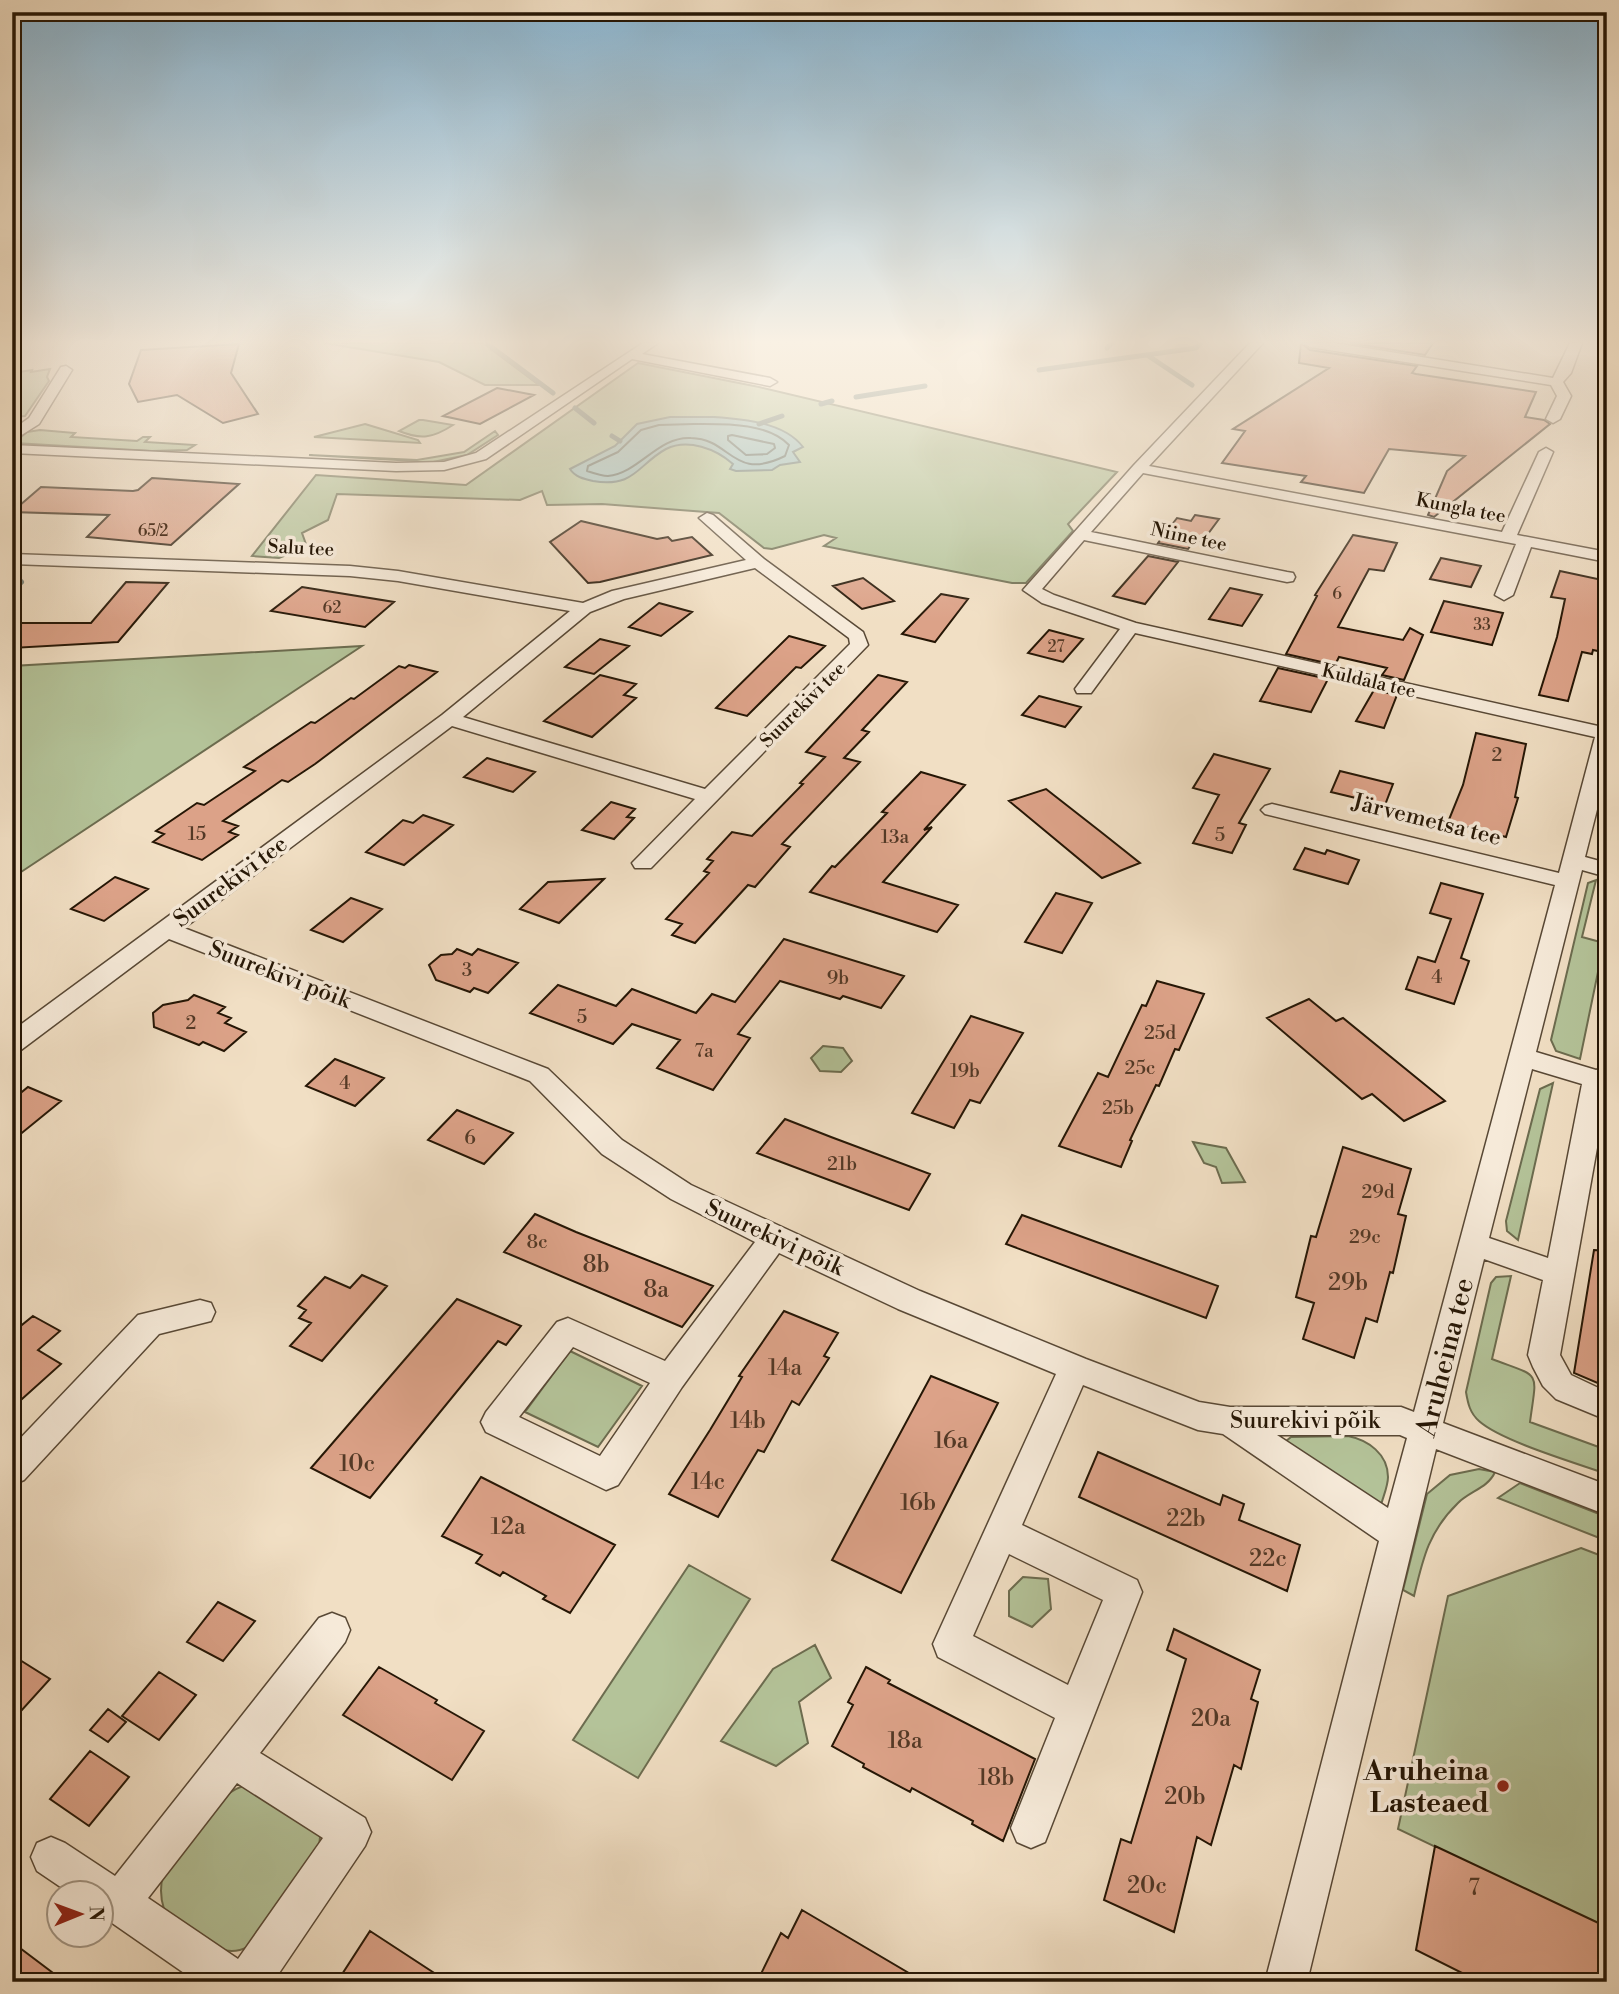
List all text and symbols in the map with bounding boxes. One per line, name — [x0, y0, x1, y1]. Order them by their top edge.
street label: Kungla tee — [1414, 488, 1508, 528]
street label: Niine tee — [1149, 517, 1229, 557]
house number: 65/2 — [138, 521, 168, 541]
street label: Salu tee — [267, 534, 335, 562]
house number: 6 — [1332, 584, 1342, 604]
house number: 62 — [323, 598, 341, 618]
house number: 33 — [1473, 615, 1491, 635]
house number: 27 — [1047, 637, 1065, 657]
street label: Suurekivi tee — [755, 657, 851, 753]
street label: Kuldala tee — [1319, 658, 1418, 703]
house number: 2 — [1492, 743, 1502, 767]
street label: Järvemetsa tee — [1348, 788, 1504, 852]
house number: 15 — [188, 822, 206, 846]
house number: 5 — [1215, 823, 1225, 847]
house number: 13a — [881, 825, 910, 849]
street label: Suurekivi tee — [168, 830, 293, 934]
street label: Suurekivi põik — [205, 935, 356, 1015]
house number: 3 — [462, 958, 472, 982]
house number: 4 — [1431, 965, 1443, 989]
house number: 9b — [827, 966, 849, 990]
house number: 5 — [577, 1005, 587, 1029]
house number: 2 — [186, 1011, 196, 1035]
house number: 25d — [1144, 1021, 1176, 1045]
house number: 7a — [694, 1039, 714, 1063]
house number: 25c — [1125, 1056, 1155, 1080]
house number: 19b — [950, 1059, 980, 1083]
house number: 4 — [339, 1071, 351, 1095]
house number: 25b — [1102, 1096, 1134, 1120]
house number: 6 — [464, 1126, 476, 1150]
house number: 21b — [827, 1152, 857, 1176]
house number: 29d — [1361, 1180, 1395, 1204]
street label: Suurekivi põik — [701, 1194, 849, 1283]
house number: 29c — [1349, 1225, 1381, 1249]
house number: 8c — [526, 1230, 548, 1254]
house number: 8b — [582, 1251, 610, 1279]
house number: 29b — [1328, 1269, 1368, 1297]
street label: Aruheina tee — [1409, 1274, 1482, 1442]
house number: 8a — [643, 1276, 669, 1304]
house number: 14a — [768, 1354, 803, 1382]
house number: 14b — [730, 1407, 766, 1435]
street label: Suurekivi põik — [1230, 1407, 1381, 1435]
house number: 16a — [934, 1427, 969, 1455]
house number: 10c — [339, 1450, 375, 1478]
house number: 14c — [691, 1468, 725, 1496]
house number: 16b — [900, 1489, 936, 1517]
house number: 22b — [1166, 1505, 1206, 1533]
house number: 12a — [490, 1513, 526, 1541]
house number: 22c — [1249, 1545, 1287, 1573]
house number: 20a — [1191, 1705, 1231, 1733]
house number: 18a — [887, 1727, 923, 1755]
place label: Aruheina Lasteaed — [1362, 1754, 1490, 1821]
house number: 18b — [978, 1764, 1014, 1792]
marker: Aruheina Lasteaed — [1495, 1778, 1511, 1794]
house number: 20b — [1164, 1783, 1206, 1811]
house number: 20c — [1127, 1872, 1167, 1900]
house number: 7 — [1468, 1874, 1480, 1902]
north arrow — [46, 1878, 116, 1948]
text: N — [84, 1906, 108, 1921]

